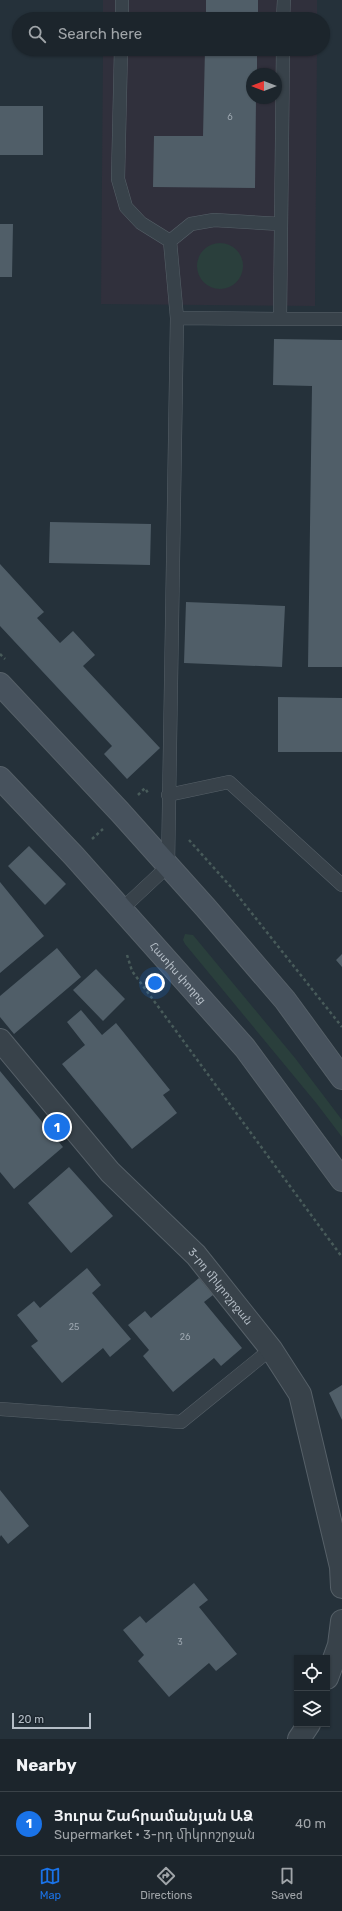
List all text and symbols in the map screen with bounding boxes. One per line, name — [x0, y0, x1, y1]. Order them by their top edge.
search box — [12, 12, 330, 56]
icon: search — [26, 23, 48, 45]
text: Search here — [58, 25, 142, 43]
north arrow — [246, 68, 282, 104]
house number: 6 — [227, 112, 233, 122]
street label: Հատիս փողոց — [147, 940, 209, 1007]
your location — [145, 973, 165, 993]
pin: 1 — [44, 1112, 70, 1142]
street label: 3-րդ միկրոշրջան — [186, 1245, 255, 1327]
house number: 25 — [69, 1322, 79, 1332]
house number: 26 — [180, 1332, 191, 1342]
house number: 3 — [177, 1637, 183, 1647]
map controls — [294, 1655, 330, 1727]
button: locate — [294, 1655, 330, 1691]
button: layers — [294, 1691, 330, 1727]
scale bar — [12, 1711, 91, 1730]
text: 20 m — [18, 1713, 44, 1726]
text: Nearby — [16, 1755, 77, 1775]
text: Յուրա Շահրամանյան ԱՁ — [54, 1807, 253, 1825]
text: 1 — [26, 1816, 32, 1831]
text: 40 m — [295, 1816, 326, 1831]
text: Supermarket · 3-րդ միկրոշրջան — [54, 1827, 255, 1842]
tab: Map — [39, 1865, 61, 1902]
tab: Directions — [140, 1865, 192, 1902]
tab: Saved — [271, 1865, 303, 1902]

